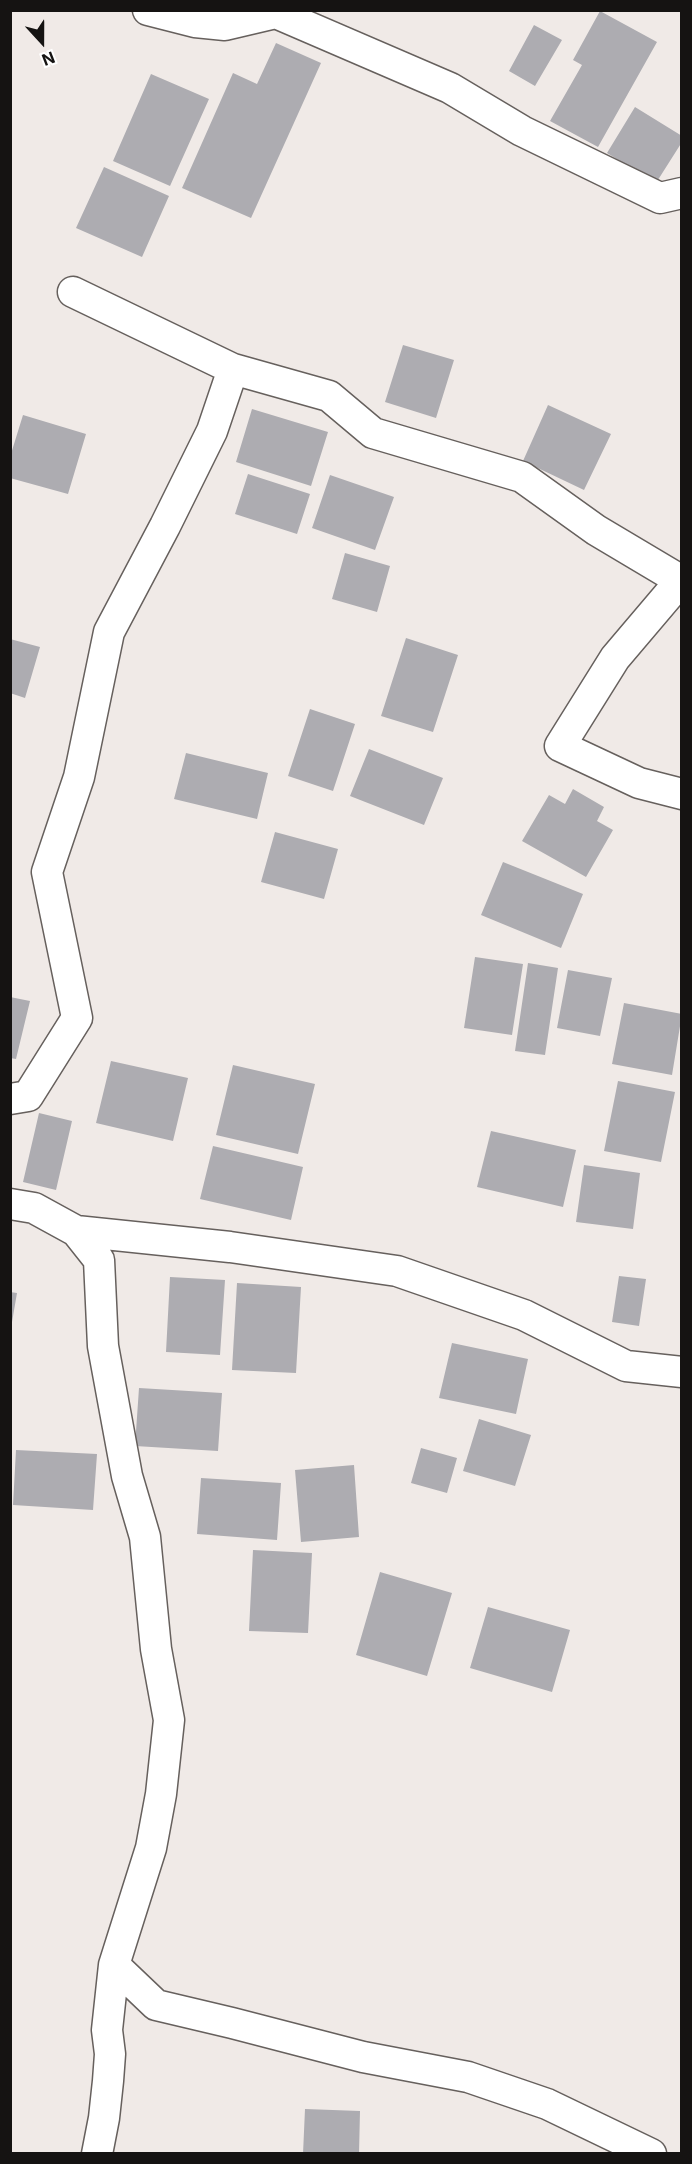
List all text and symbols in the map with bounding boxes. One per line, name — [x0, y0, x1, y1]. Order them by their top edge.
north arrow — [12, 12, 72, 72]
text: N — [39, 47, 58, 70]

